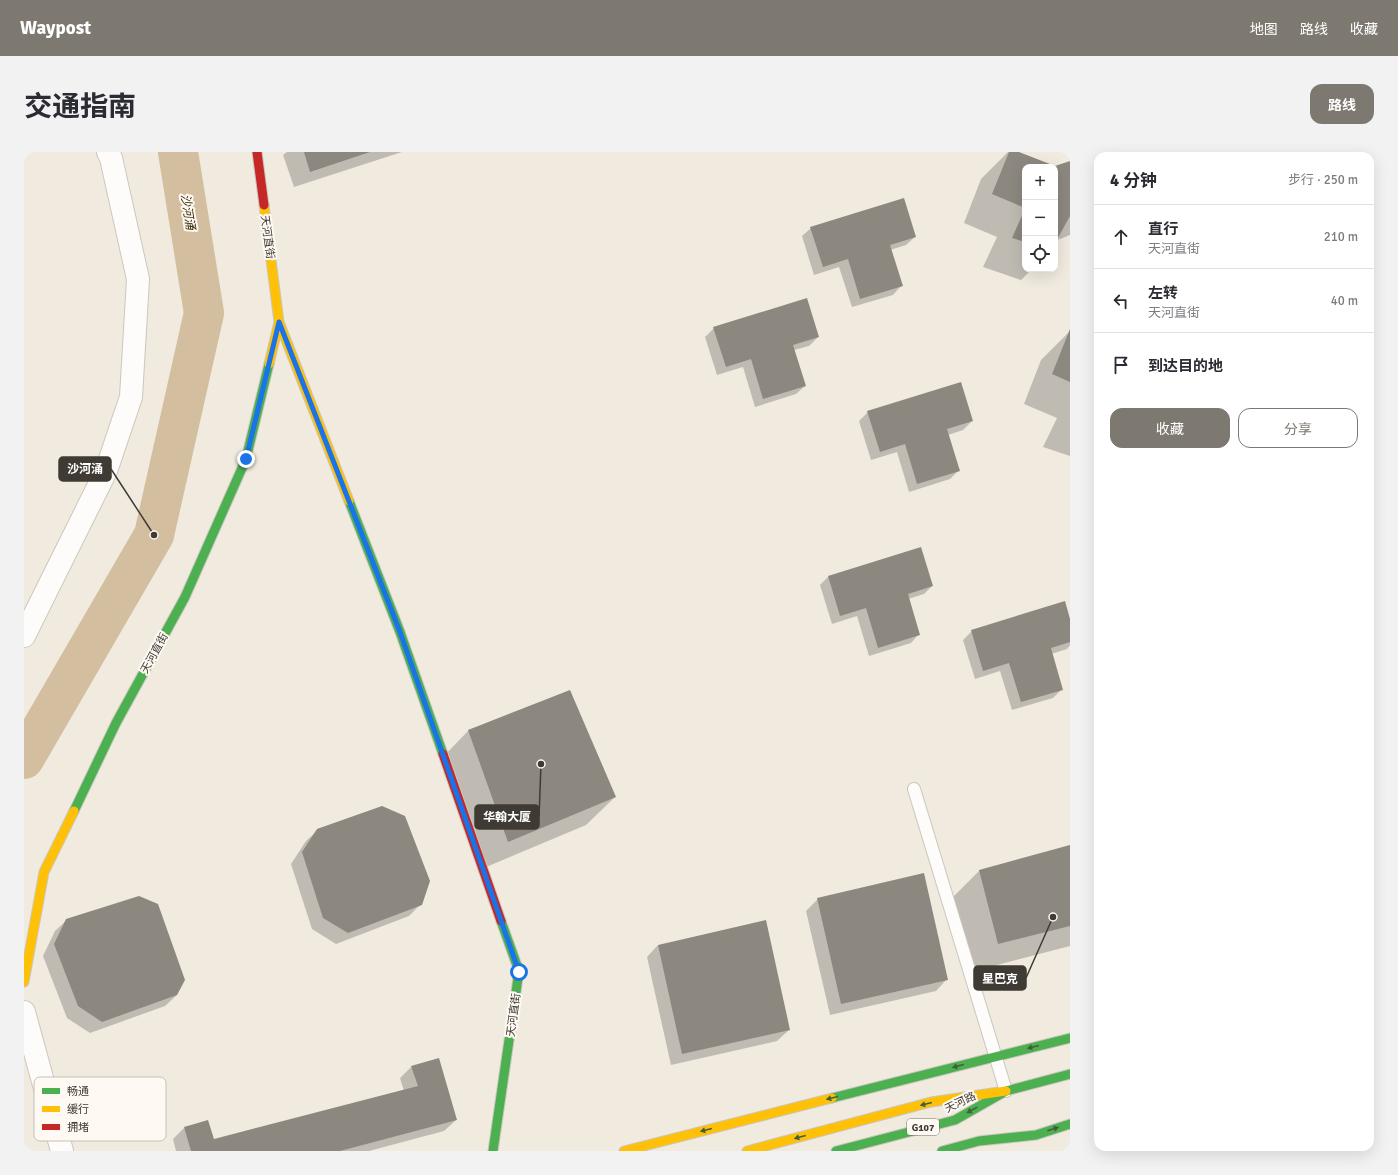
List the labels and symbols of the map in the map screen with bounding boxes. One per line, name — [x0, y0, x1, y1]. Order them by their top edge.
water label: 沙河涌 — [177, 193, 198, 233]
street label: 天河直街 — [258, 214, 277, 260]
route end — [237, 450, 255, 468]
callout: 沙河涌 — [59, 457, 111, 481]
text: 沙河涌 — [67, 462, 103, 477]
street label: 天河直街 — [138, 631, 171, 676]
callout: 华翰大厦 — [475, 805, 539, 829]
text: 华翰大厦 — [483, 810, 531, 825]
route start — [510, 963, 528, 981]
callout: 星巴克 — [974, 966, 1026, 990]
text: 星巴克 — [982, 972, 1018, 987]
street label: 天河直街 — [504, 992, 523, 1038]
one-way arrow — [1027, 1044, 1039, 1050]
one-way arrow — [952, 1063, 964, 1069]
legend — [34, 1077, 166, 1141]
text: 畅通 — [67, 1085, 89, 1098]
street label: 天河路 — [943, 1089, 978, 1116]
one-way arrow — [826, 1096, 838, 1102]
one-way arrow — [919, 1101, 932, 1107]
text: 缓行 — [67, 1103, 89, 1116]
one-way arrow — [966, 1107, 978, 1114]
road number: G107 — [907, 1119, 939, 1135]
text: 拥堵 — [67, 1121, 89, 1134]
one-way arrow — [1047, 1126, 1059, 1132]
one-way arrow — [700, 1127, 712, 1133]
one-way arrow — [794, 1134, 806, 1140]

